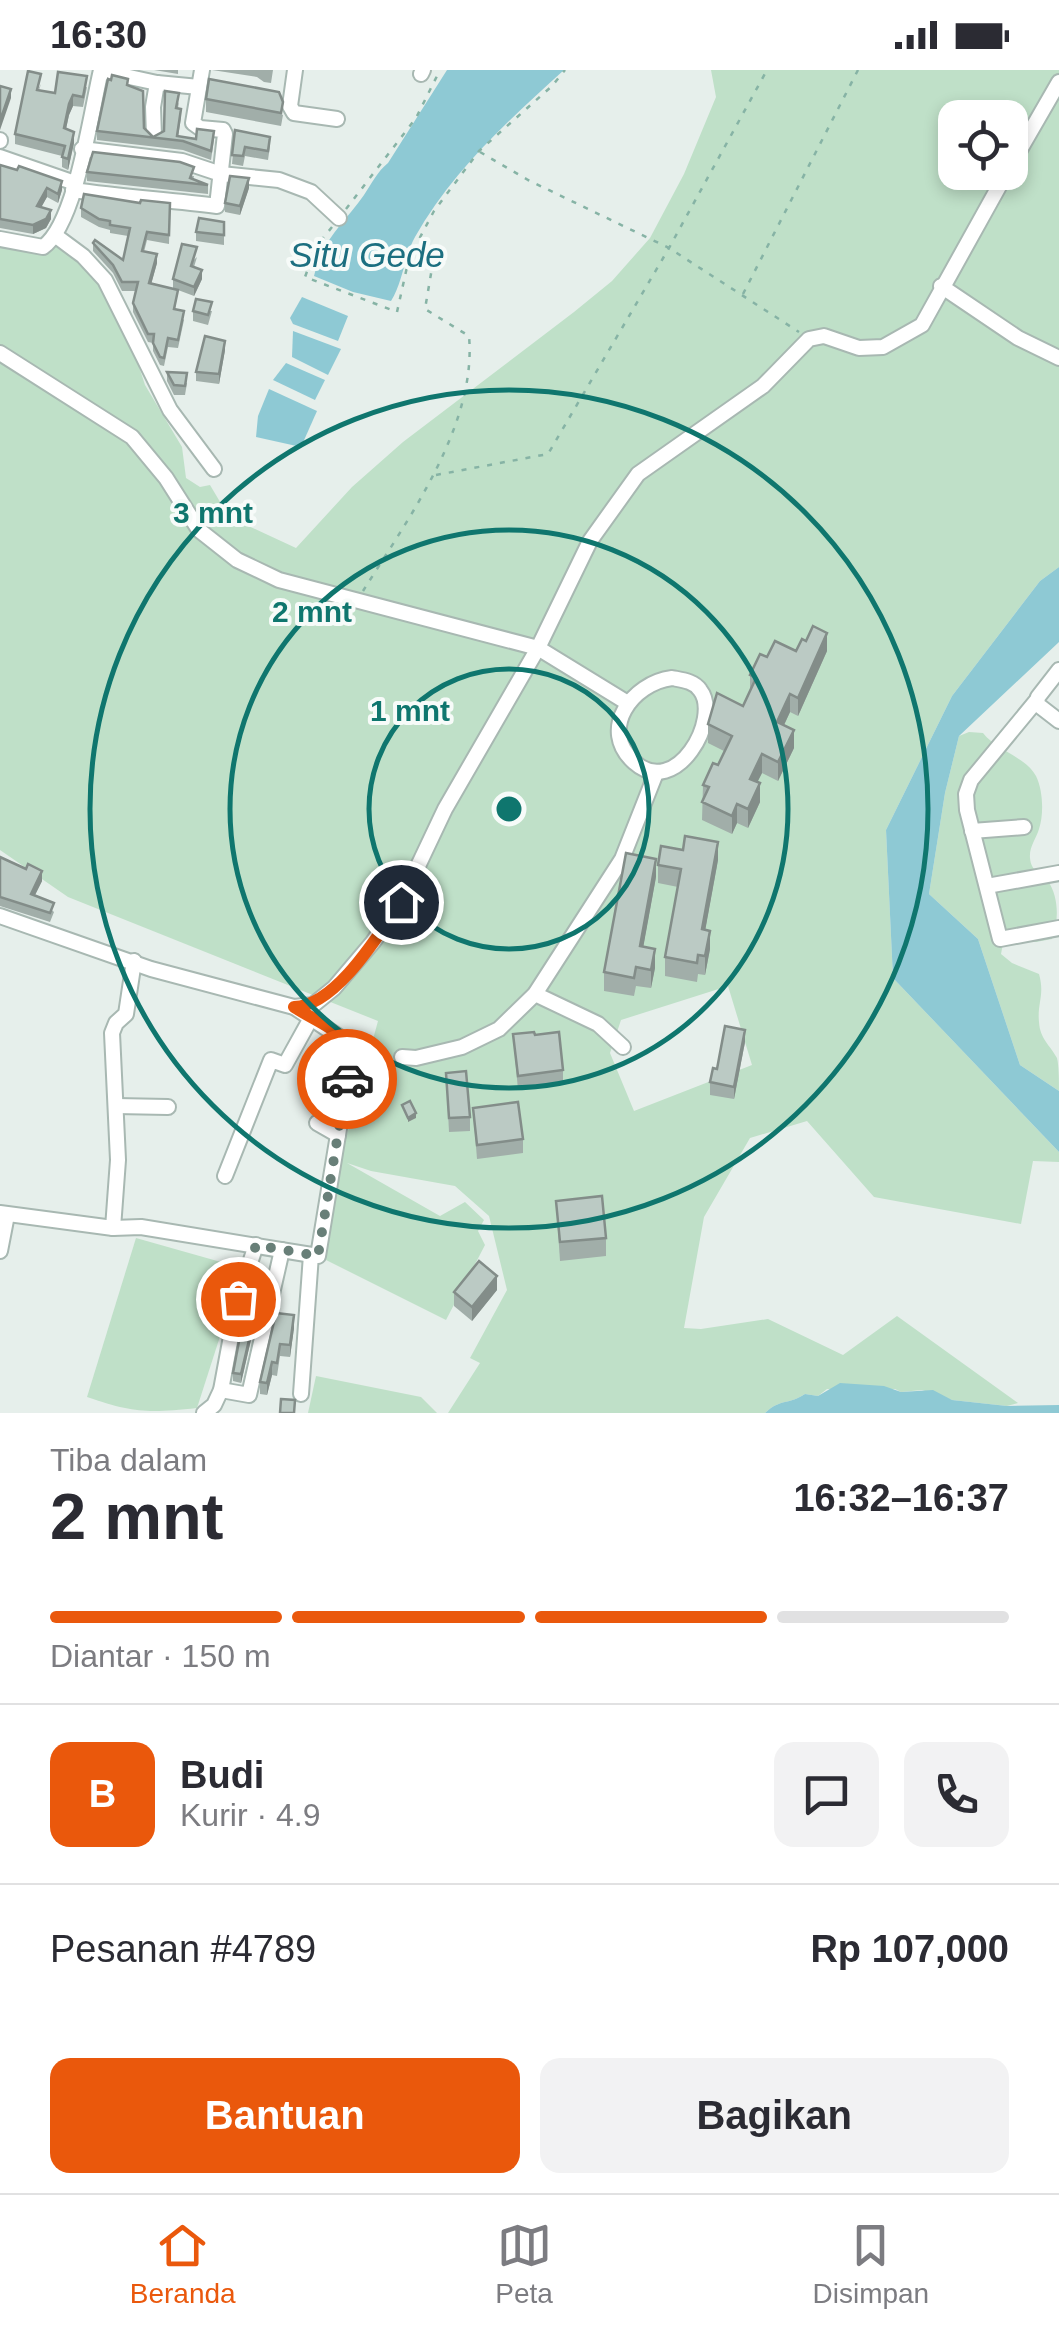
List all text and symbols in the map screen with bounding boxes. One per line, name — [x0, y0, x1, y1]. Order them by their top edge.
text: 16:30 — [50, 14, 147, 56]
map controls — [938, 100, 1028, 190]
button: locate — [938, 100, 1028, 190]
water label: Situ Gede — [289, 235, 445, 274]
text: 3 mnt — [173, 496, 253, 529]
text: 2 mnt — [272, 595, 352, 628]
text: 1 mnt — [370, 694, 450, 727]
centre of rings — [491, 791, 527, 827]
pin — [359, 860, 444, 945]
icon: home — [374, 875, 429, 930]
courier — [297, 1029, 397, 1129]
icon: car — [320, 1052, 375, 1107]
pin — [196, 1257, 281, 1342]
icon: bag — [211, 1272, 266, 1327]
text: Tiba dalam — [50, 1442, 207, 1478]
text: 16:32–16:37 — [793, 1477, 1009, 1519]
text: 2 mnt — [50, 1480, 223, 1553]
text: Diantar · 150 m — [50, 1638, 271, 1674]
button: chat — [774, 1742, 879, 1847]
button: phone — [904, 1742, 1009, 1847]
text: Budi — [180, 1754, 264, 1796]
text: B — [89, 1773, 116, 1815]
text: Kurir · 4.9 — [180, 1797, 320, 1833]
text: Pesanan #4789 — [50, 1928, 316, 1970]
text: Rp 107,000 — [810, 1928, 1009, 1970]
button: Bantuan — [50, 2058, 520, 2173]
button: Bagikan — [540, 2058, 1009, 2173]
tab: Beranda — [130, 2218, 236, 2310]
tab: Peta — [495, 2218, 553, 2310]
tab: Disimpan — [812, 2218, 929, 2310]

